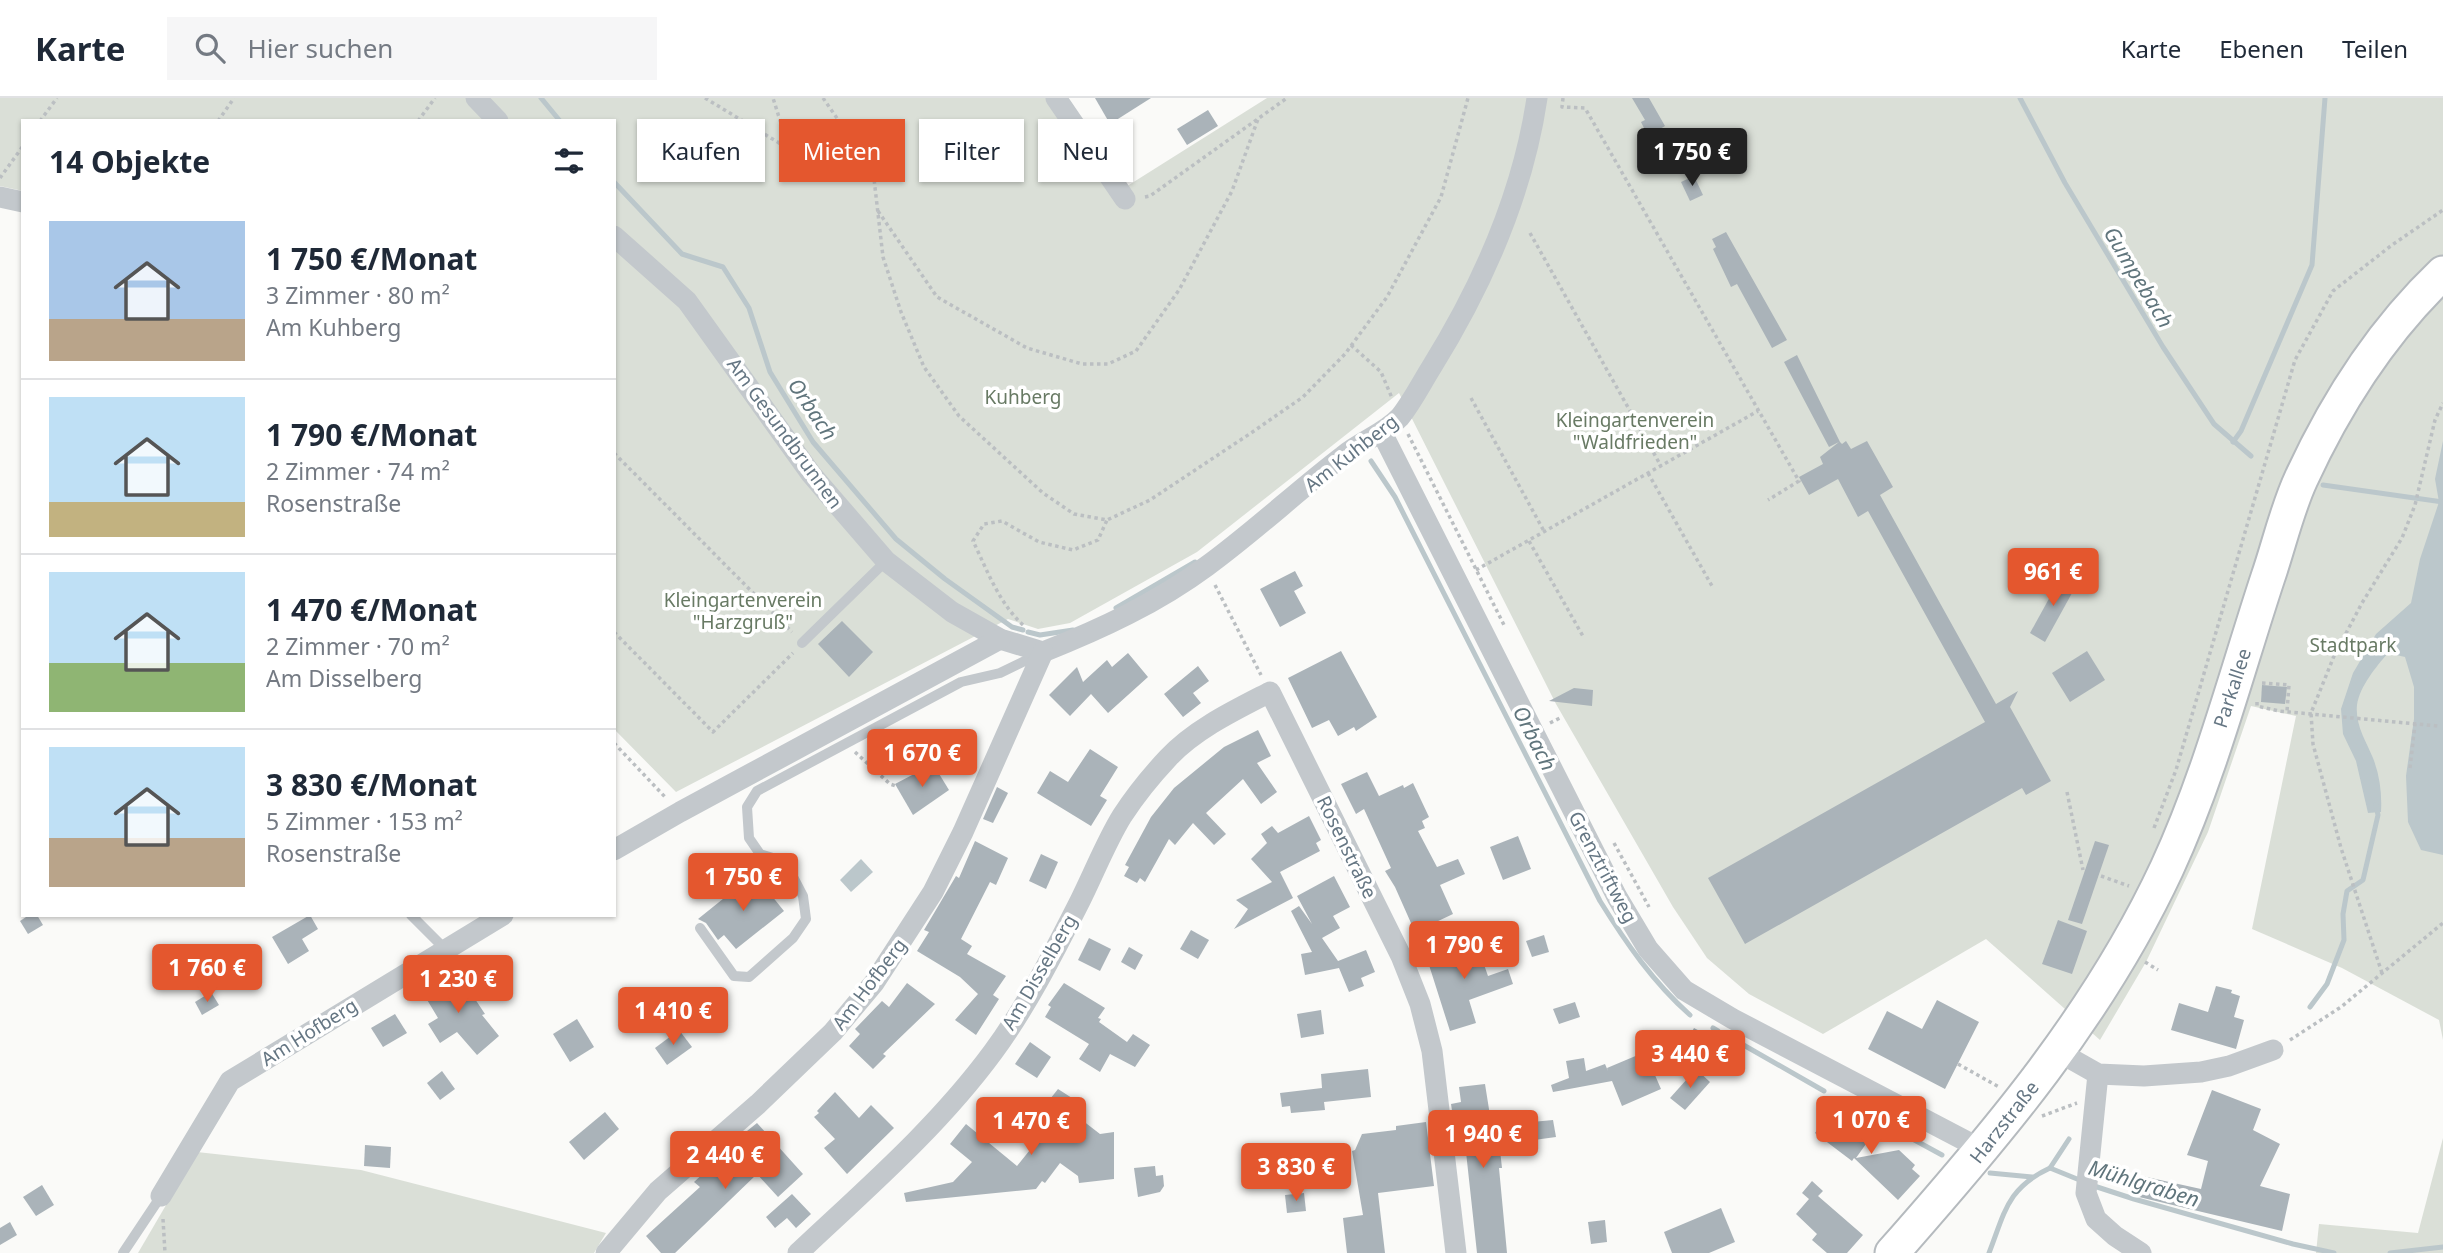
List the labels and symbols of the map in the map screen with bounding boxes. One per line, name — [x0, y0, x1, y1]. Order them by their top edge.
pin: 1 750 € — [1627, 129, 1757, 188]
water label: Gumpebach — [2098, 221, 2180, 333]
street label: Am Gesundbrunnen — [721, 352, 849, 514]
water label: Orbach — [782, 372, 844, 446]
park label: Kuhberg — [985, 384, 1062, 410]
park label: Kleingartenverein "Waldfrieden" — [1556, 407, 1714, 455]
street label: Am Kuhberg — [1299, 408, 1403, 498]
pin: 961 € — [2004, 548, 2102, 608]
park label: Kleingartenverein "Harzgruß" — [664, 587, 822, 635]
park label: Stadtpark — [2310, 632, 2396, 658]
street label: Parkallee — [2207, 645, 2257, 731]
water label: Orbach — [1507, 701, 1563, 775]
pin: 1 670 € — [857, 730, 987, 789]
street label: Rosenstraße — [1311, 791, 1383, 903]
street label: Grenztriftweg — [1563, 807, 1643, 927]
pin: 1 750 € — [678, 854, 808, 913]
street label: Am Disselberg — [995, 910, 1083, 1034]
pin: 1 790 € — [1399, 922, 1529, 981]
street label: Am Hofberg — [826, 933, 912, 1035]
pin: 1 760 € — [142, 944, 272, 1004]
pin: 1 230 € — [393, 956, 523, 1015]
pin: 1 410 € — [608, 988, 738, 1047]
street label: Am Hofberg — [256, 992, 362, 1072]
pin: 3 440 € — [1625, 1030, 1755, 1090]
street label: Harzstraße — [1963, 1075, 2045, 1169]
pin: 1 070 € — [1806, 1096, 1936, 1156]
pin: 1 470 € — [966, 1098, 1096, 1157]
pin: 1 940 € — [1418, 1110, 1548, 1170]
pin: 2 440 € — [660, 1132, 790, 1191]
pin: 3 830 € — [1231, 1144, 1361, 1203]
water label: Mühlgraben — [2085, 1153, 2203, 1213]

